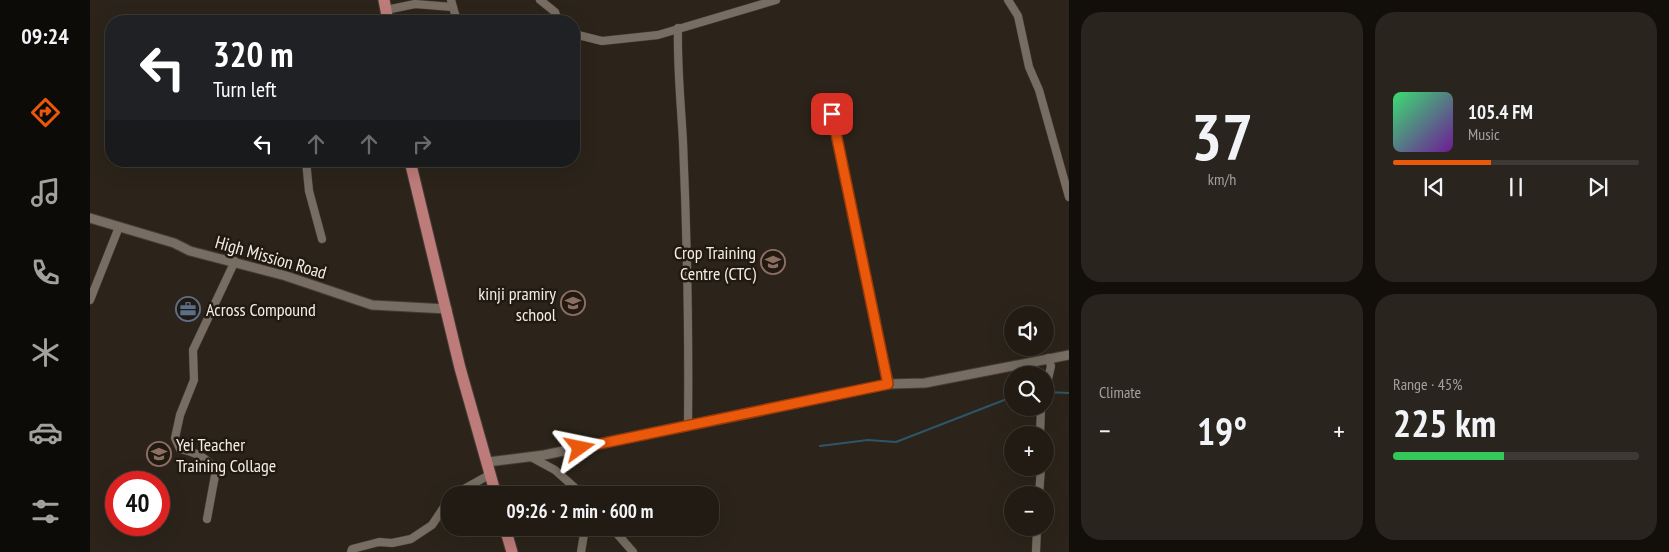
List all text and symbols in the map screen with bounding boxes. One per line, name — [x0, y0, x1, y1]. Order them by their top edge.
text: 09:24 — [21, 22, 69, 50]
text: 320 m — [213, 31, 294, 77]
icon: left — [130, 35, 195, 100]
text: Turn left — [213, 75, 277, 103]
pin — [811, 93, 853, 135]
text: 37 — [1191, 94, 1253, 178]
icon: directions — [28, 95, 63, 130]
icon: arrive — [818, 100, 846, 128]
text: 105.4 FM — [1468, 100, 1533, 124]
text: Music — [1468, 124, 1500, 144]
icon: left — [249, 130, 277, 158]
icon: ahead — [302, 130, 330, 158]
icon: ahead — [355, 130, 383, 158]
icon: right — [408, 130, 436, 158]
text: km/h — [1208, 169, 1236, 189]
icon: previous — [1420, 173, 1448, 201]
icon: pause — [1502, 173, 1530, 201]
icon: next — [1584, 173, 1612, 201]
icon: music — [28, 175, 63, 210]
street label: High Mission Road — [213, 230, 329, 284]
place label: Crop Training Centre (CTC) — [674, 241, 757, 285]
school or university icon: Crop Training Centre (CTC) — [760, 249, 786, 275]
icon: phone — [28, 255, 63, 290]
place label: kinji pramiry school — [478, 282, 557, 326]
school or university icon: kinji pramiry school — [560, 290, 586, 316]
office icon: Across Compound — [175, 296, 201, 322]
place label: Across Compound — [206, 298, 316, 321]
map controls — [1004, 306, 1054, 536]
button: sound — [1004, 306, 1054, 356]
icon: climate — [28, 335, 63, 370]
button: search — [1004, 366, 1054, 416]
text: Range · 45% — [1393, 374, 1462, 394]
text: Climate — [1099, 382, 1141, 402]
text: 225 km — [1393, 398, 1496, 447]
text: 19° — [1197, 406, 1247, 455]
text: − — [1099, 412, 1111, 449]
text: + — [1333, 412, 1345, 449]
icon: car — [28, 415, 63, 450]
position arrow — [553, 421, 605, 473]
button: + — [1004, 426, 1054, 476]
place label: Yei Teacher Training Collage — [176, 433, 276, 477]
school or university icon: Yei Teacher Training Collage — [146, 441, 172, 467]
speed limit sign: 40 — [105, 471, 170, 536]
button: − — [1004, 486, 1054, 536]
icon: filters — [28, 494, 63, 529]
text: 09:26 · 2 min · 600 m — [507, 499, 653, 523]

